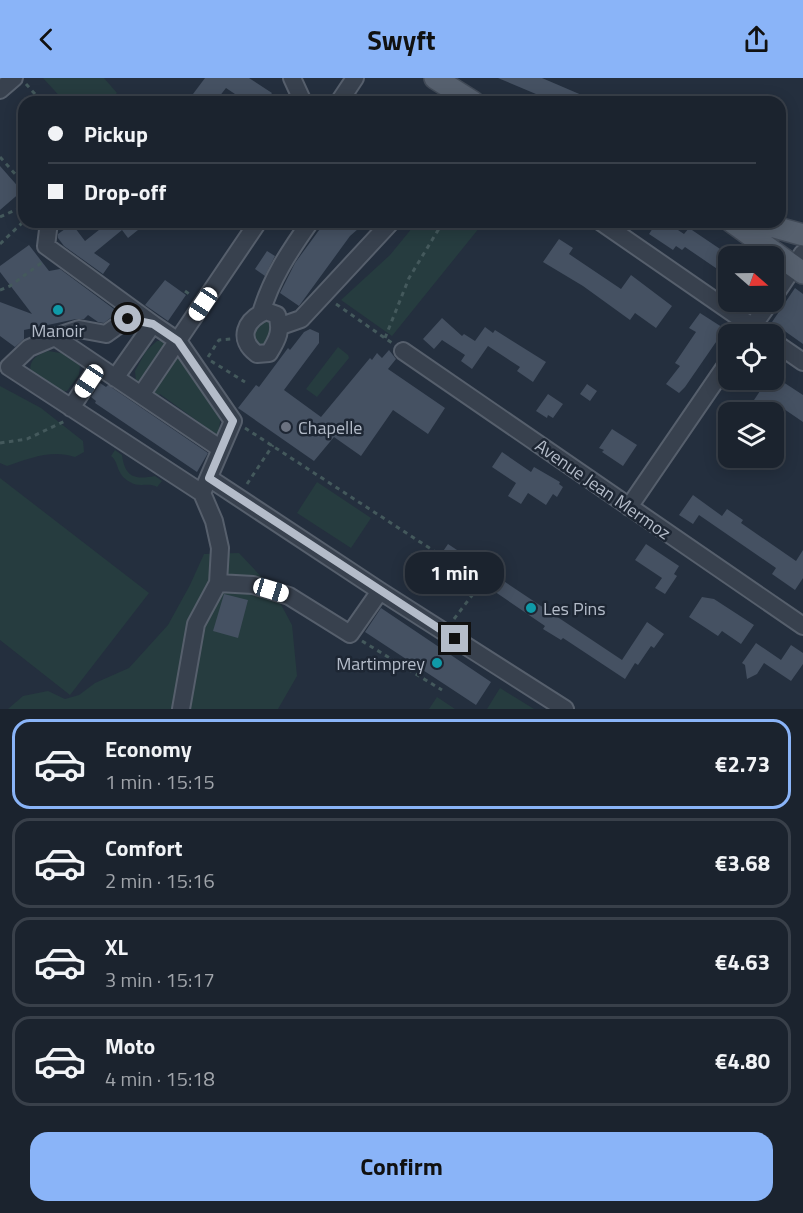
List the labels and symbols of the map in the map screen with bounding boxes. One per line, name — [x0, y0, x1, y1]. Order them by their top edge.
north arrow — [718, 246, 784, 312]
car — [185, 284, 221, 324]
marker: Manoir — [51, 303, 65, 317]
route start — [114, 305, 141, 332]
place label: Manoir — [31, 317, 85, 344]
car — [71, 361, 107, 401]
place label: Chapelle — [298, 414, 362, 441]
marker: Chapelle — [279, 420, 293, 434]
street label: Avenue Jean Mermoz — [530, 432, 676, 546]
callout: 1 min — [406, 552, 504, 594]
car — [251, 576, 291, 604]
place label: Les Pins — [543, 595, 606, 622]
marker: Les Pins — [524, 601, 538, 615]
route end — [441, 625, 468, 652]
place label: Martimprey — [336, 650, 425, 677]
marker: Martimprey — [430, 656, 444, 670]

